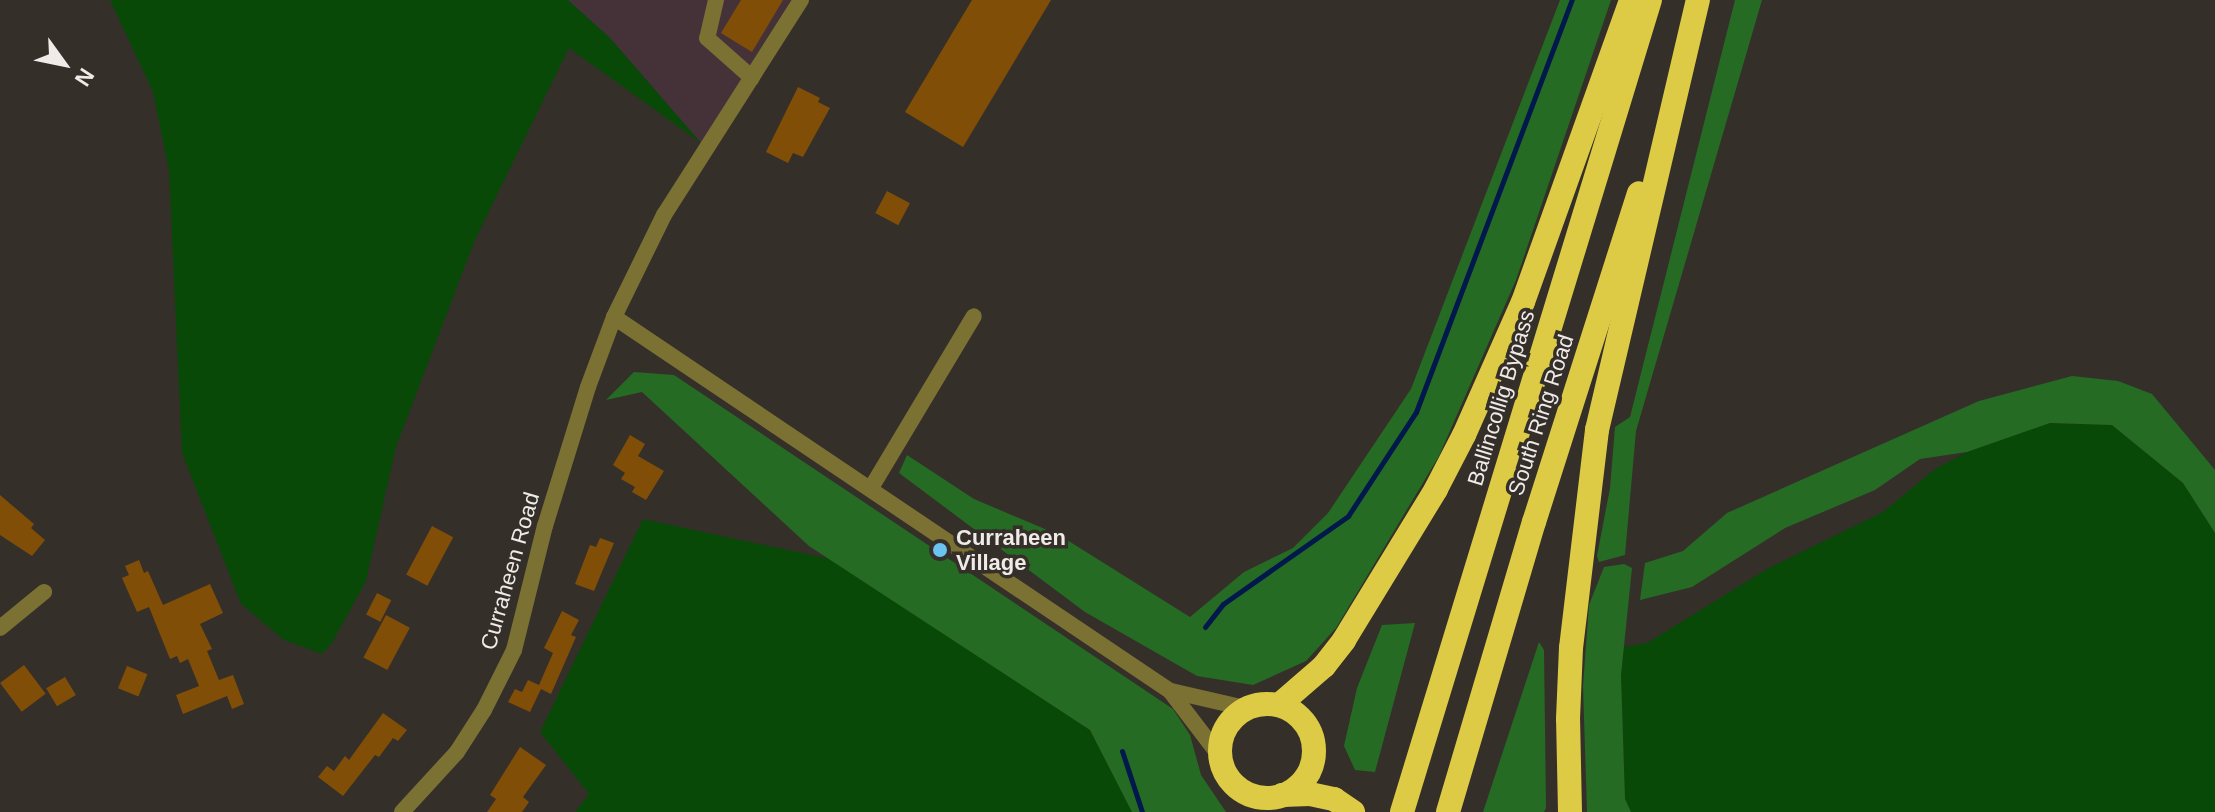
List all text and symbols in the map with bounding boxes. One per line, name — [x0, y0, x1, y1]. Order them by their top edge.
north arrow — [24, 24, 104, 104]
text: N — [70, 64, 99, 91]
street label: Ballincollig Bypass — [1462, 307, 1540, 489]
street label: South Ring Road — [1503, 331, 1579, 499]
street label: Curraheen Road — [475, 489, 545, 653]
place label: Curraheen Village — [956, 524, 1066, 576]
marker: Curraheen Village — [931, 541, 949, 559]

